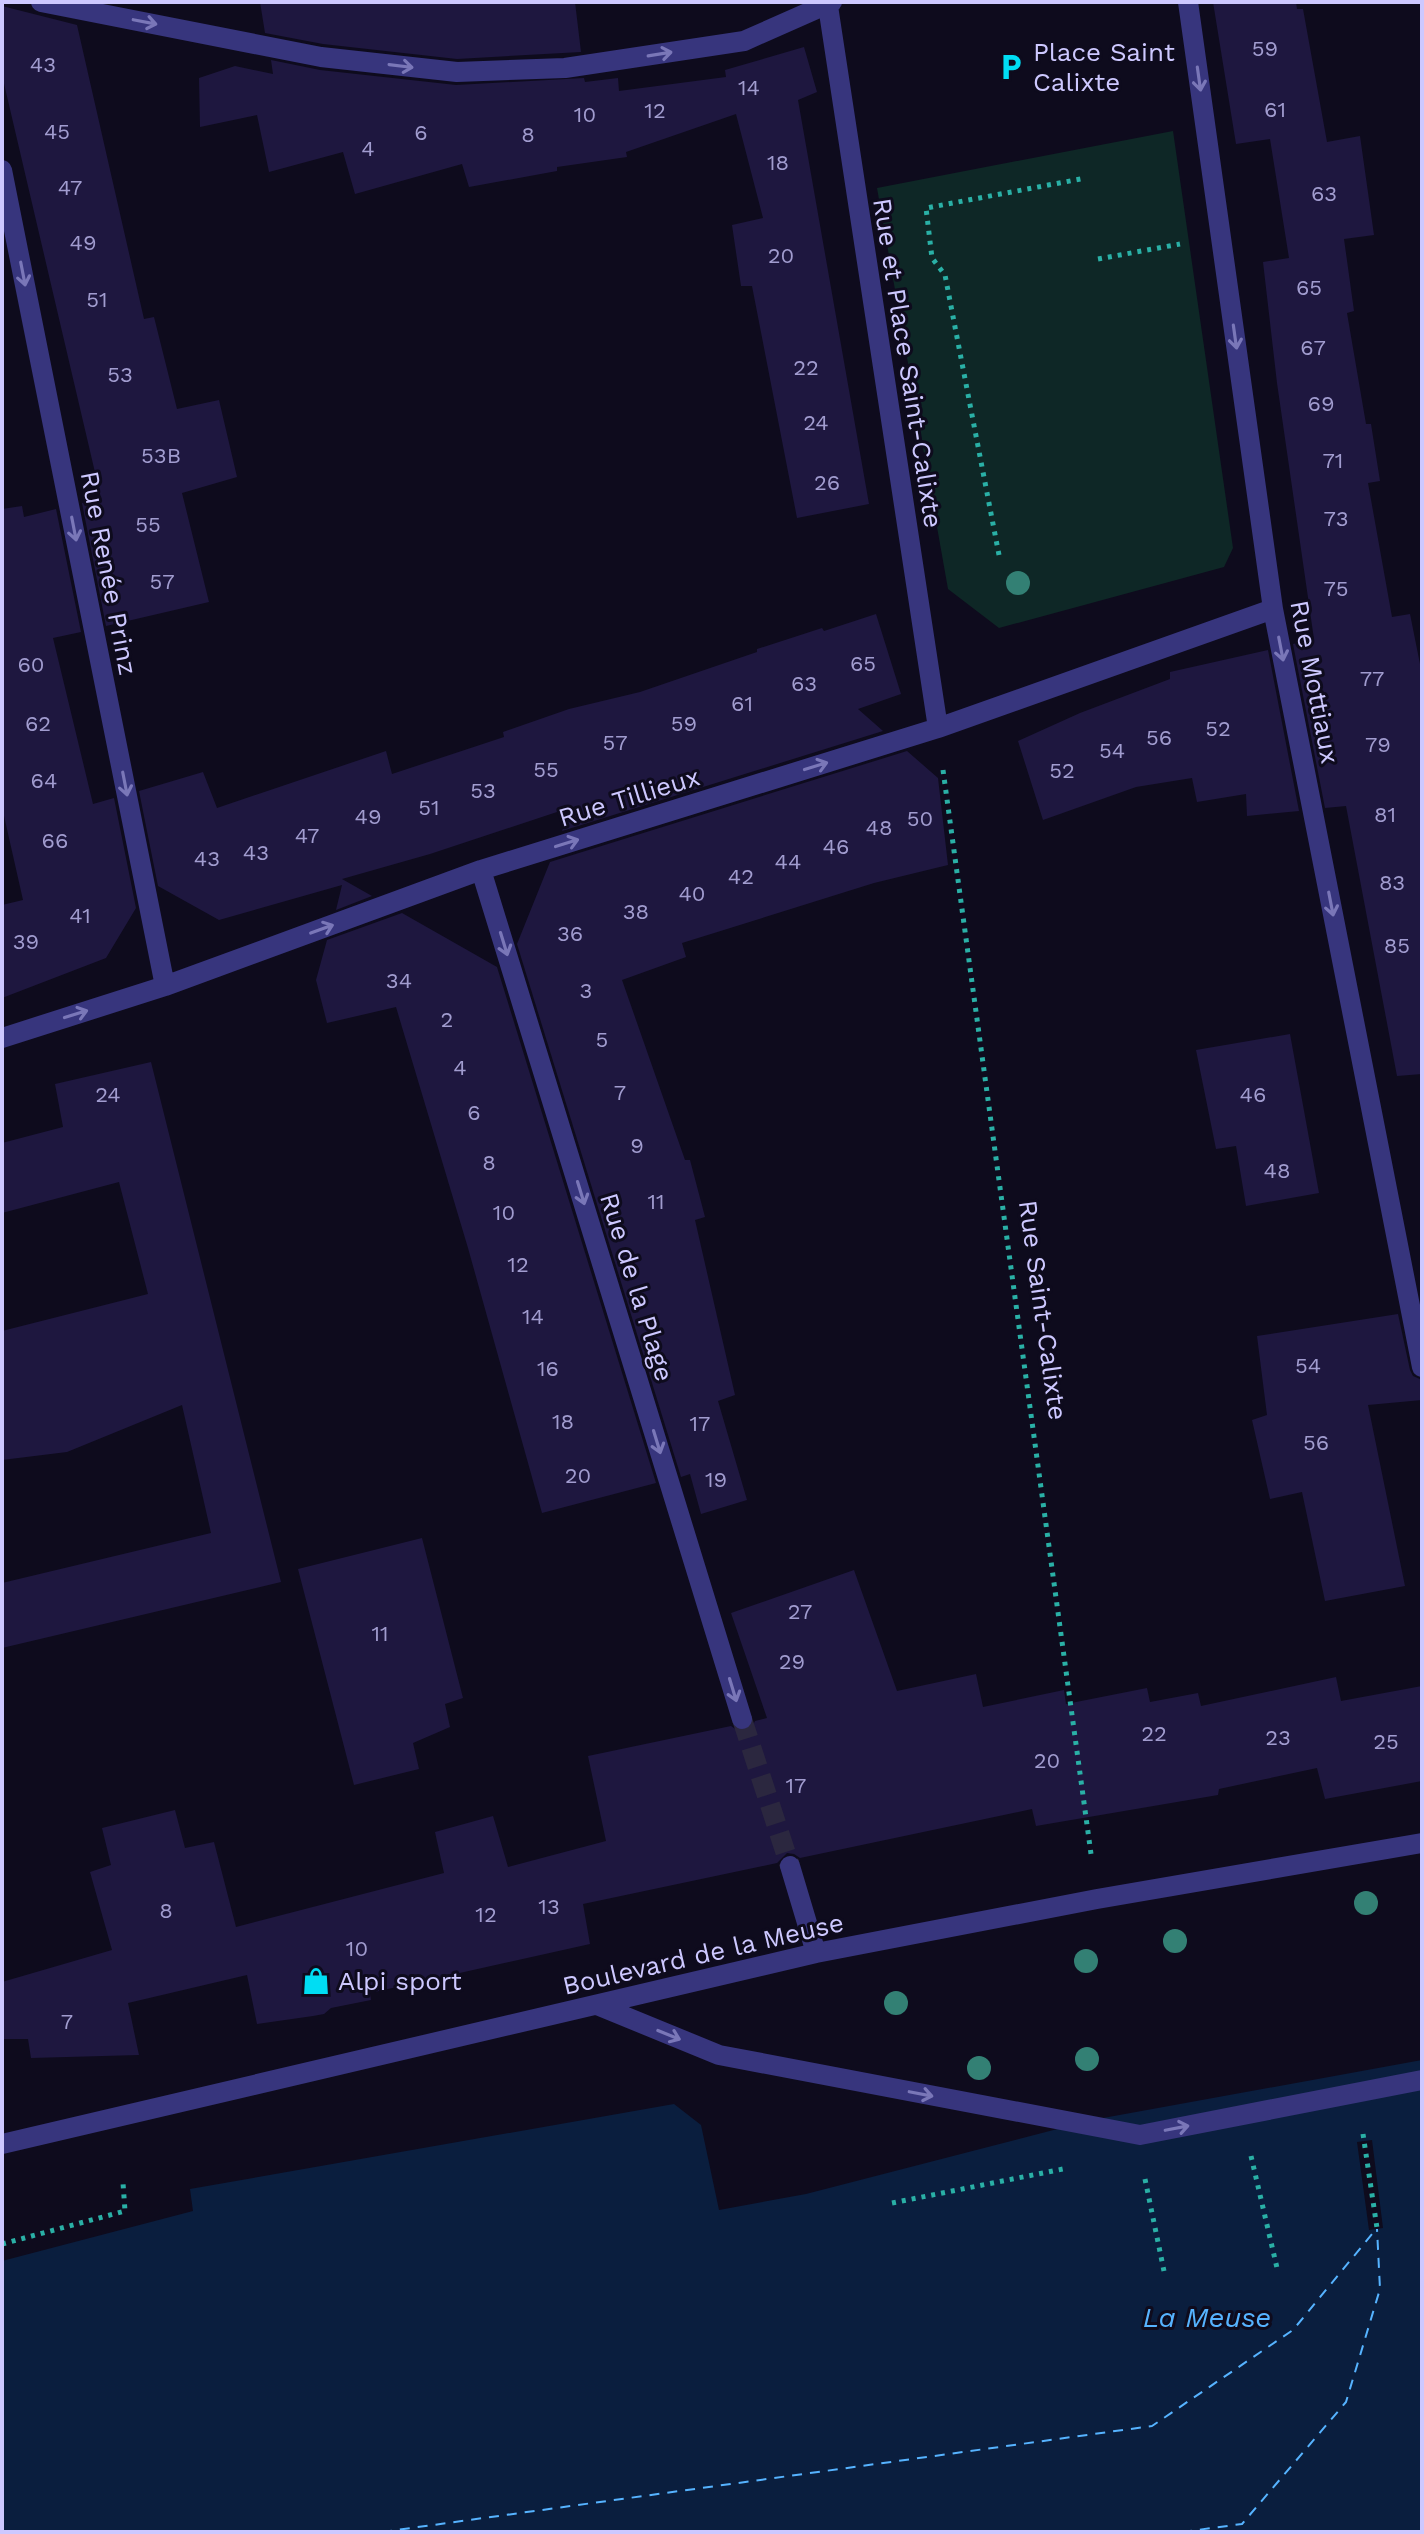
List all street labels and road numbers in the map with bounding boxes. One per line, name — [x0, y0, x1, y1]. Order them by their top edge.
street label: Rue et Place Saint-Calixte — [867, 196, 949, 530]
street label: Rue Renée Prinz — [75, 468, 143, 678]
street label: Rue Mottiaux — [1284, 598, 1346, 766]
street label: Rue Tillieux — [555, 761, 703, 833]
street label: Rue de la Plage — [594, 1189, 680, 1385]
street label: Rue Saint-Calixte — [1013, 1198, 1073, 1422]
street label: Boulevard de la Meuse — [560, 1907, 846, 2001]

